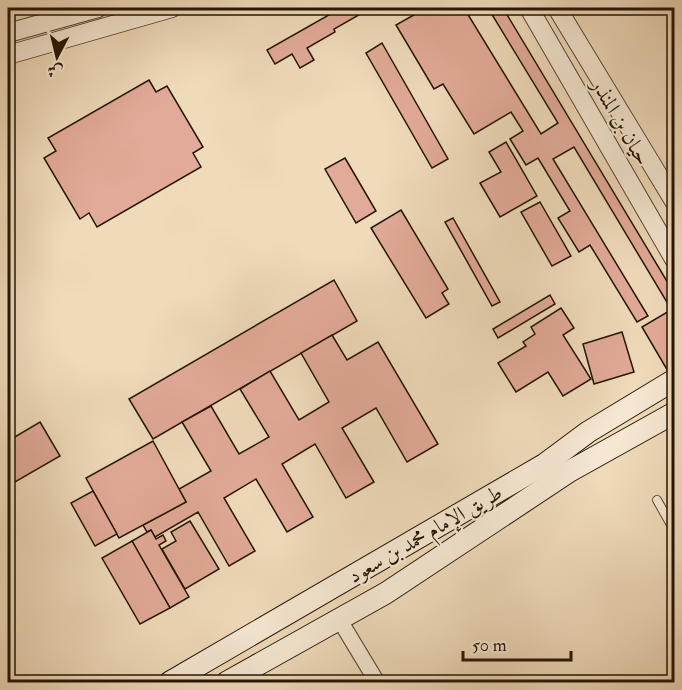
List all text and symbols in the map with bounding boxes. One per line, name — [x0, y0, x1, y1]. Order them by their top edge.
north arrow — [27, 27, 87, 87]
text: ش — [46, 60, 64, 82]
street label: حيان بن المنذر — [584, 72, 656, 170]
street label: طريق الإمام محمد بن سعود — [343, 479, 509, 593]
scale bar — [463, 624, 571, 662]
text: 50 m — [472, 634, 507, 657]

